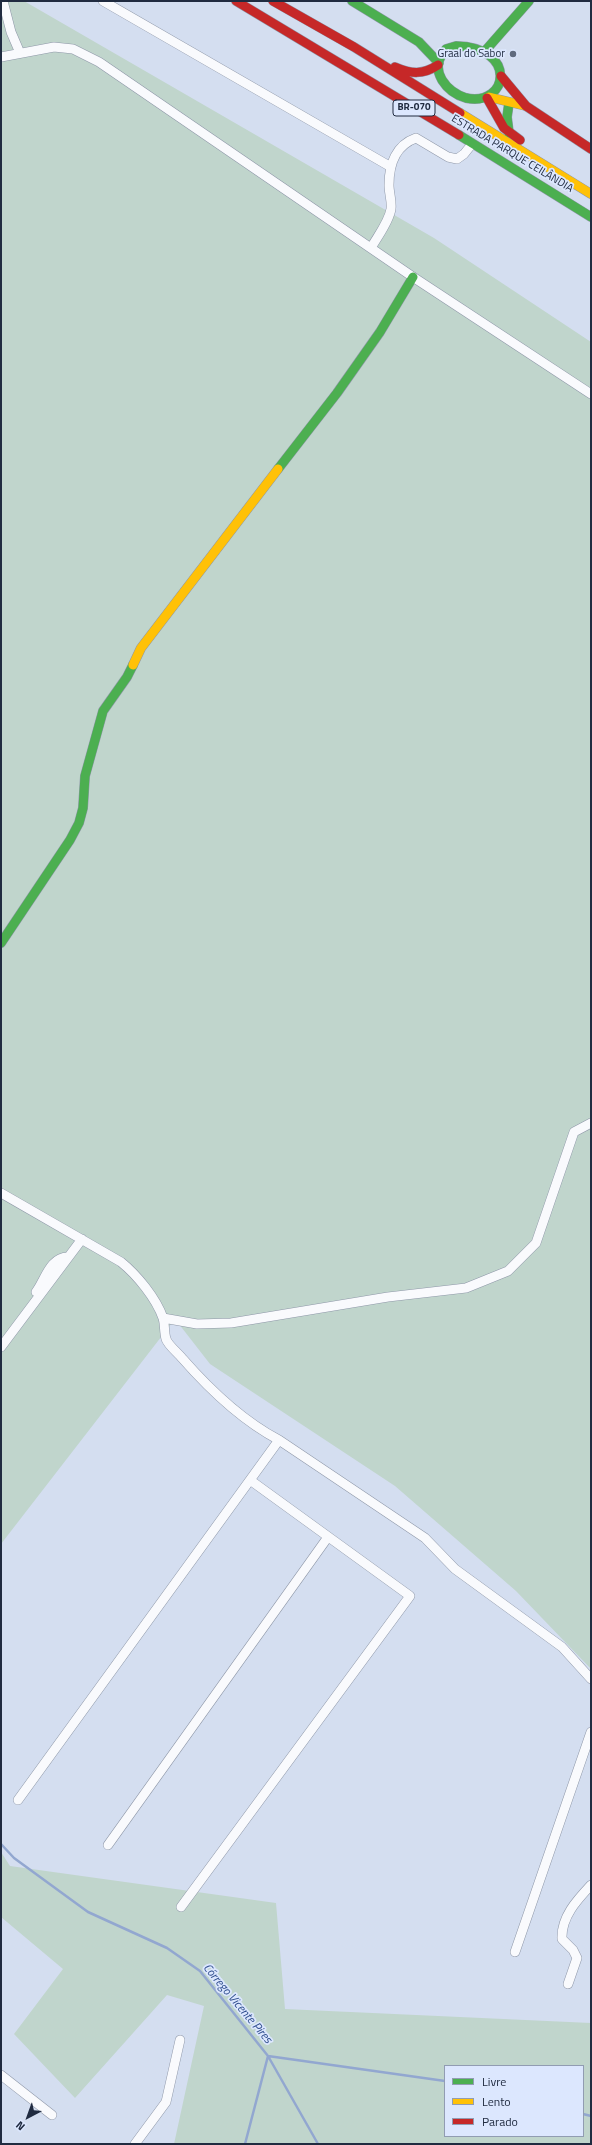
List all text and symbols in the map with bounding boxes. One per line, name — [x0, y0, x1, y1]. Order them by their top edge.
place label: Graal do Sabor — [438, 47, 505, 61]
marker: Graal do Sabor — [508, 49, 518, 59]
road number: BR-070 — [393, 100, 435, 116]
street label: ESTRADA PARQUE CEILÂNDIA — [449, 112, 575, 196]
water label: Córrego Vicente Pires — [199, 1961, 275, 2047]
legend — [444, 2065, 584, 2137]
text: Livre — [482, 2072, 506, 2091]
text: Lento — [482, 2092, 511, 2111]
north arrow — [8, 2097, 48, 2137]
text: Parado — [482, 2112, 518, 2131]
text: N — [12, 2118, 28, 2135]

